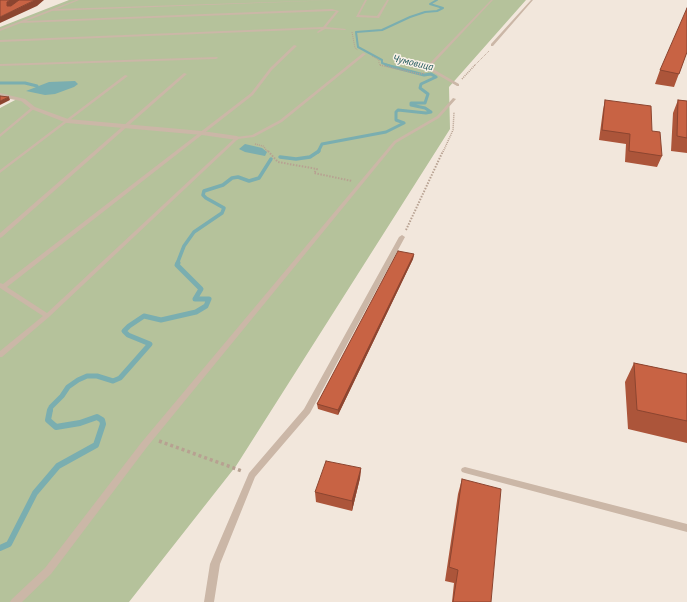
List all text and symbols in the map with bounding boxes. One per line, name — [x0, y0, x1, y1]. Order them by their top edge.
water label: Чумовица — [392, 53, 434, 73]

